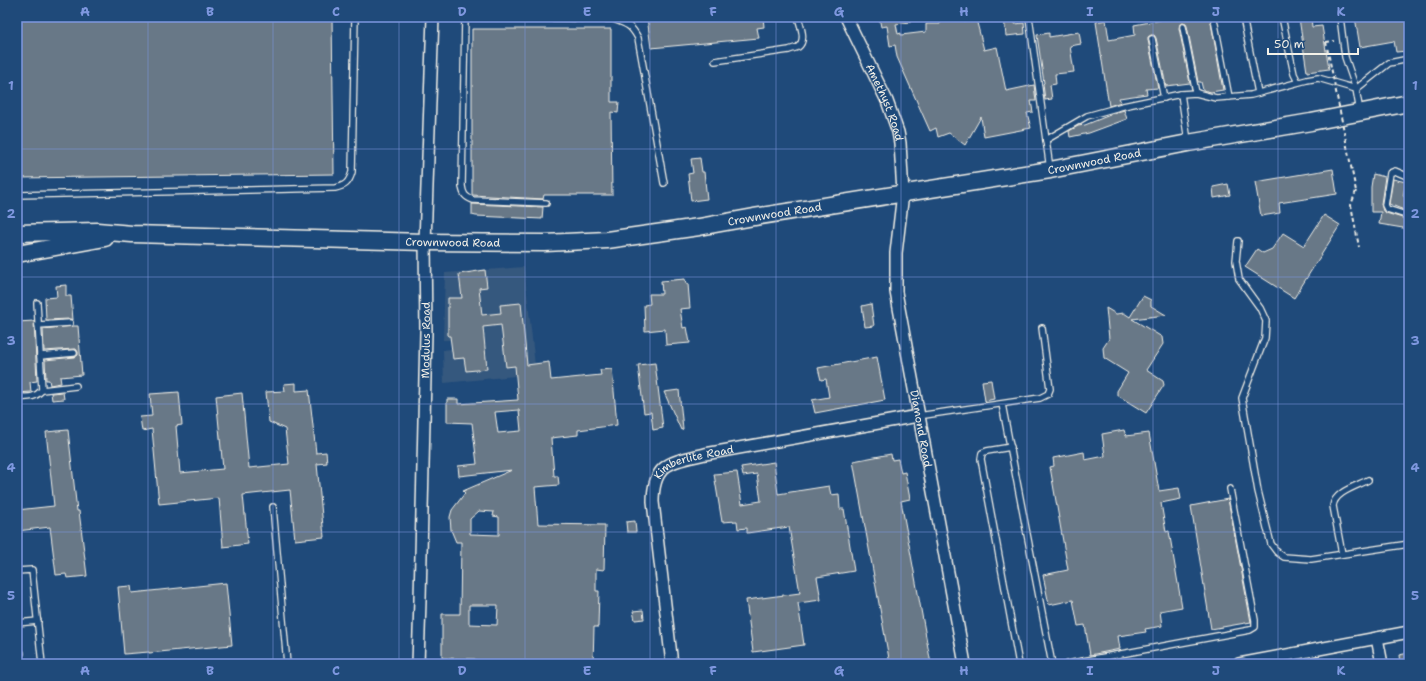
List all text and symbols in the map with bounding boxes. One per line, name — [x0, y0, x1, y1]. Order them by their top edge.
text: A — [80, 3, 90, 20]
text: B — [206, 3, 214, 20]
text: C — [332, 3, 340, 20]
text: D — [457, 3, 467, 20]
text: E — [583, 3, 592, 20]
text: F — [709, 3, 717, 20]
text: G — [834, 3, 845, 20]
text: H — [959, 3, 969, 20]
text: I — [1086, 3, 1094, 20]
text: J — [1212, 3, 1220, 20]
text: K — [1337, 3, 1346, 20]
scale bar — [1268, 30, 1358, 56]
text: 50 m — [1274, 36, 1304, 52]
street label: Amethyst Road — [862, 61, 907, 142]
text: 1 — [8, 77, 14, 94]
text: 1 — [1412, 77, 1418, 94]
street label: Crownwood Road — [1046, 145, 1142, 178]
street label: Crownwood Road — [726, 199, 823, 229]
text: 2 — [6, 205, 16, 222]
text: 2 — [1410, 205, 1420, 222]
street label: Crownwood Road — [405, 234, 500, 250]
street label: Modulus Road — [417, 302, 434, 379]
text: 3 — [6, 332, 16, 349]
text: 3 — [1410, 332, 1420, 349]
street label: Diamond Road — [907, 389, 936, 469]
street label: Kimberlite Road — [650, 442, 735, 482]
text: 4 — [6, 459, 16, 476]
text: 4 — [1410, 459, 1420, 476]
text: 5 — [7, 587, 15, 604]
text: 5 — [1411, 587, 1419, 604]
text: A — [80, 662, 90, 679]
text: B — [206, 662, 214, 679]
text: C — [332, 662, 340, 679]
text: D — [457, 662, 467, 679]
text: E — [583, 662, 592, 679]
text: F — [709, 662, 717, 679]
text: G — [834, 662, 845, 679]
text: H — [959, 662, 969, 679]
text: I — [1086, 662, 1094, 679]
text: J — [1212, 662, 1220, 679]
text: K — [1337, 662, 1346, 679]

